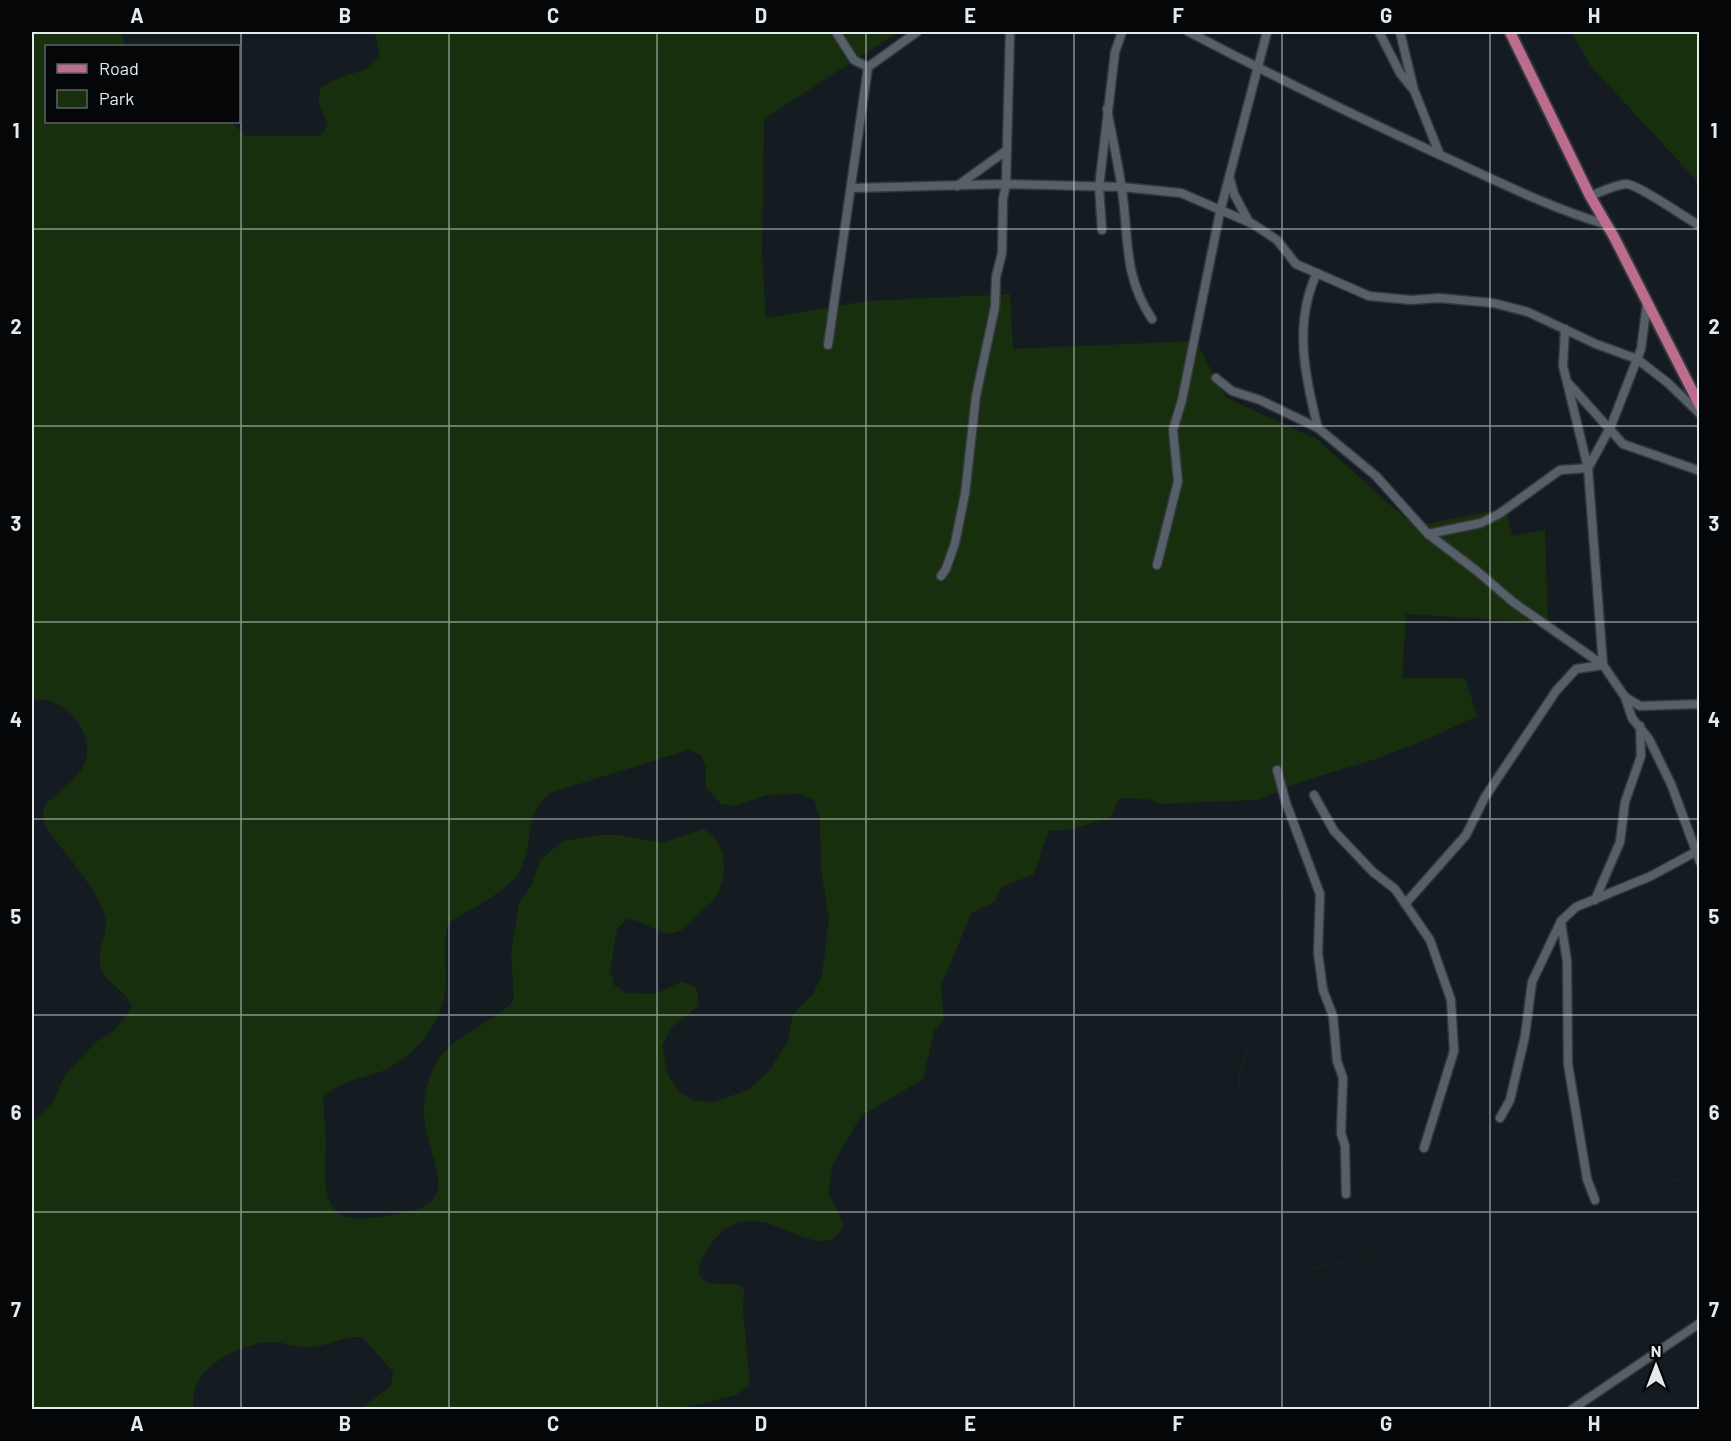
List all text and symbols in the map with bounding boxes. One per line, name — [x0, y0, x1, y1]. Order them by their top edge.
text: A — [130, 3, 144, 27]
text: B — [339, 3, 351, 27]
text: C — [547, 3, 559, 27]
text: D — [755, 3, 767, 27]
text: E — [964, 3, 976, 27]
text: F — [1172, 3, 1184, 27]
text: G — [1380, 3, 1392, 27]
text: H — [1588, 3, 1600, 27]
legend — [45, 45, 240, 123]
text: Road — [99, 57, 139, 79]
text: Park — [99, 87, 134, 109]
text: 1 — [12, 118, 20, 142]
text: 1 — [1710, 118, 1718, 142]
text: 2 — [10, 314, 22, 338]
text: 2 — [1708, 314, 1720, 338]
text: 3 — [11, 511, 21, 535]
text: 3 — [1709, 511, 1719, 535]
text: 4 — [10, 707, 22, 731]
text: 4 — [1708, 707, 1720, 731]
text: 5 — [11, 904, 22, 928]
text: 5 — [1709, 904, 1720, 928]
text: 6 — [11, 1100, 22, 1124]
text: 6 — [1709, 1100, 1720, 1124]
text: 7 — [11, 1297, 21, 1321]
text: 7 — [1709, 1297, 1719, 1321]
north arrow — [1626, 1336, 1686, 1396]
text: N — [1651, 1341, 1661, 1360]
text: A — [130, 1411, 144, 1435]
text: B — [339, 1411, 351, 1435]
text: C — [547, 1411, 559, 1435]
text: D — [755, 1411, 767, 1435]
text: E — [964, 1411, 976, 1435]
text: F — [1172, 1411, 1184, 1435]
text: G — [1380, 1411, 1392, 1435]
text: H — [1588, 1411, 1600, 1435]

